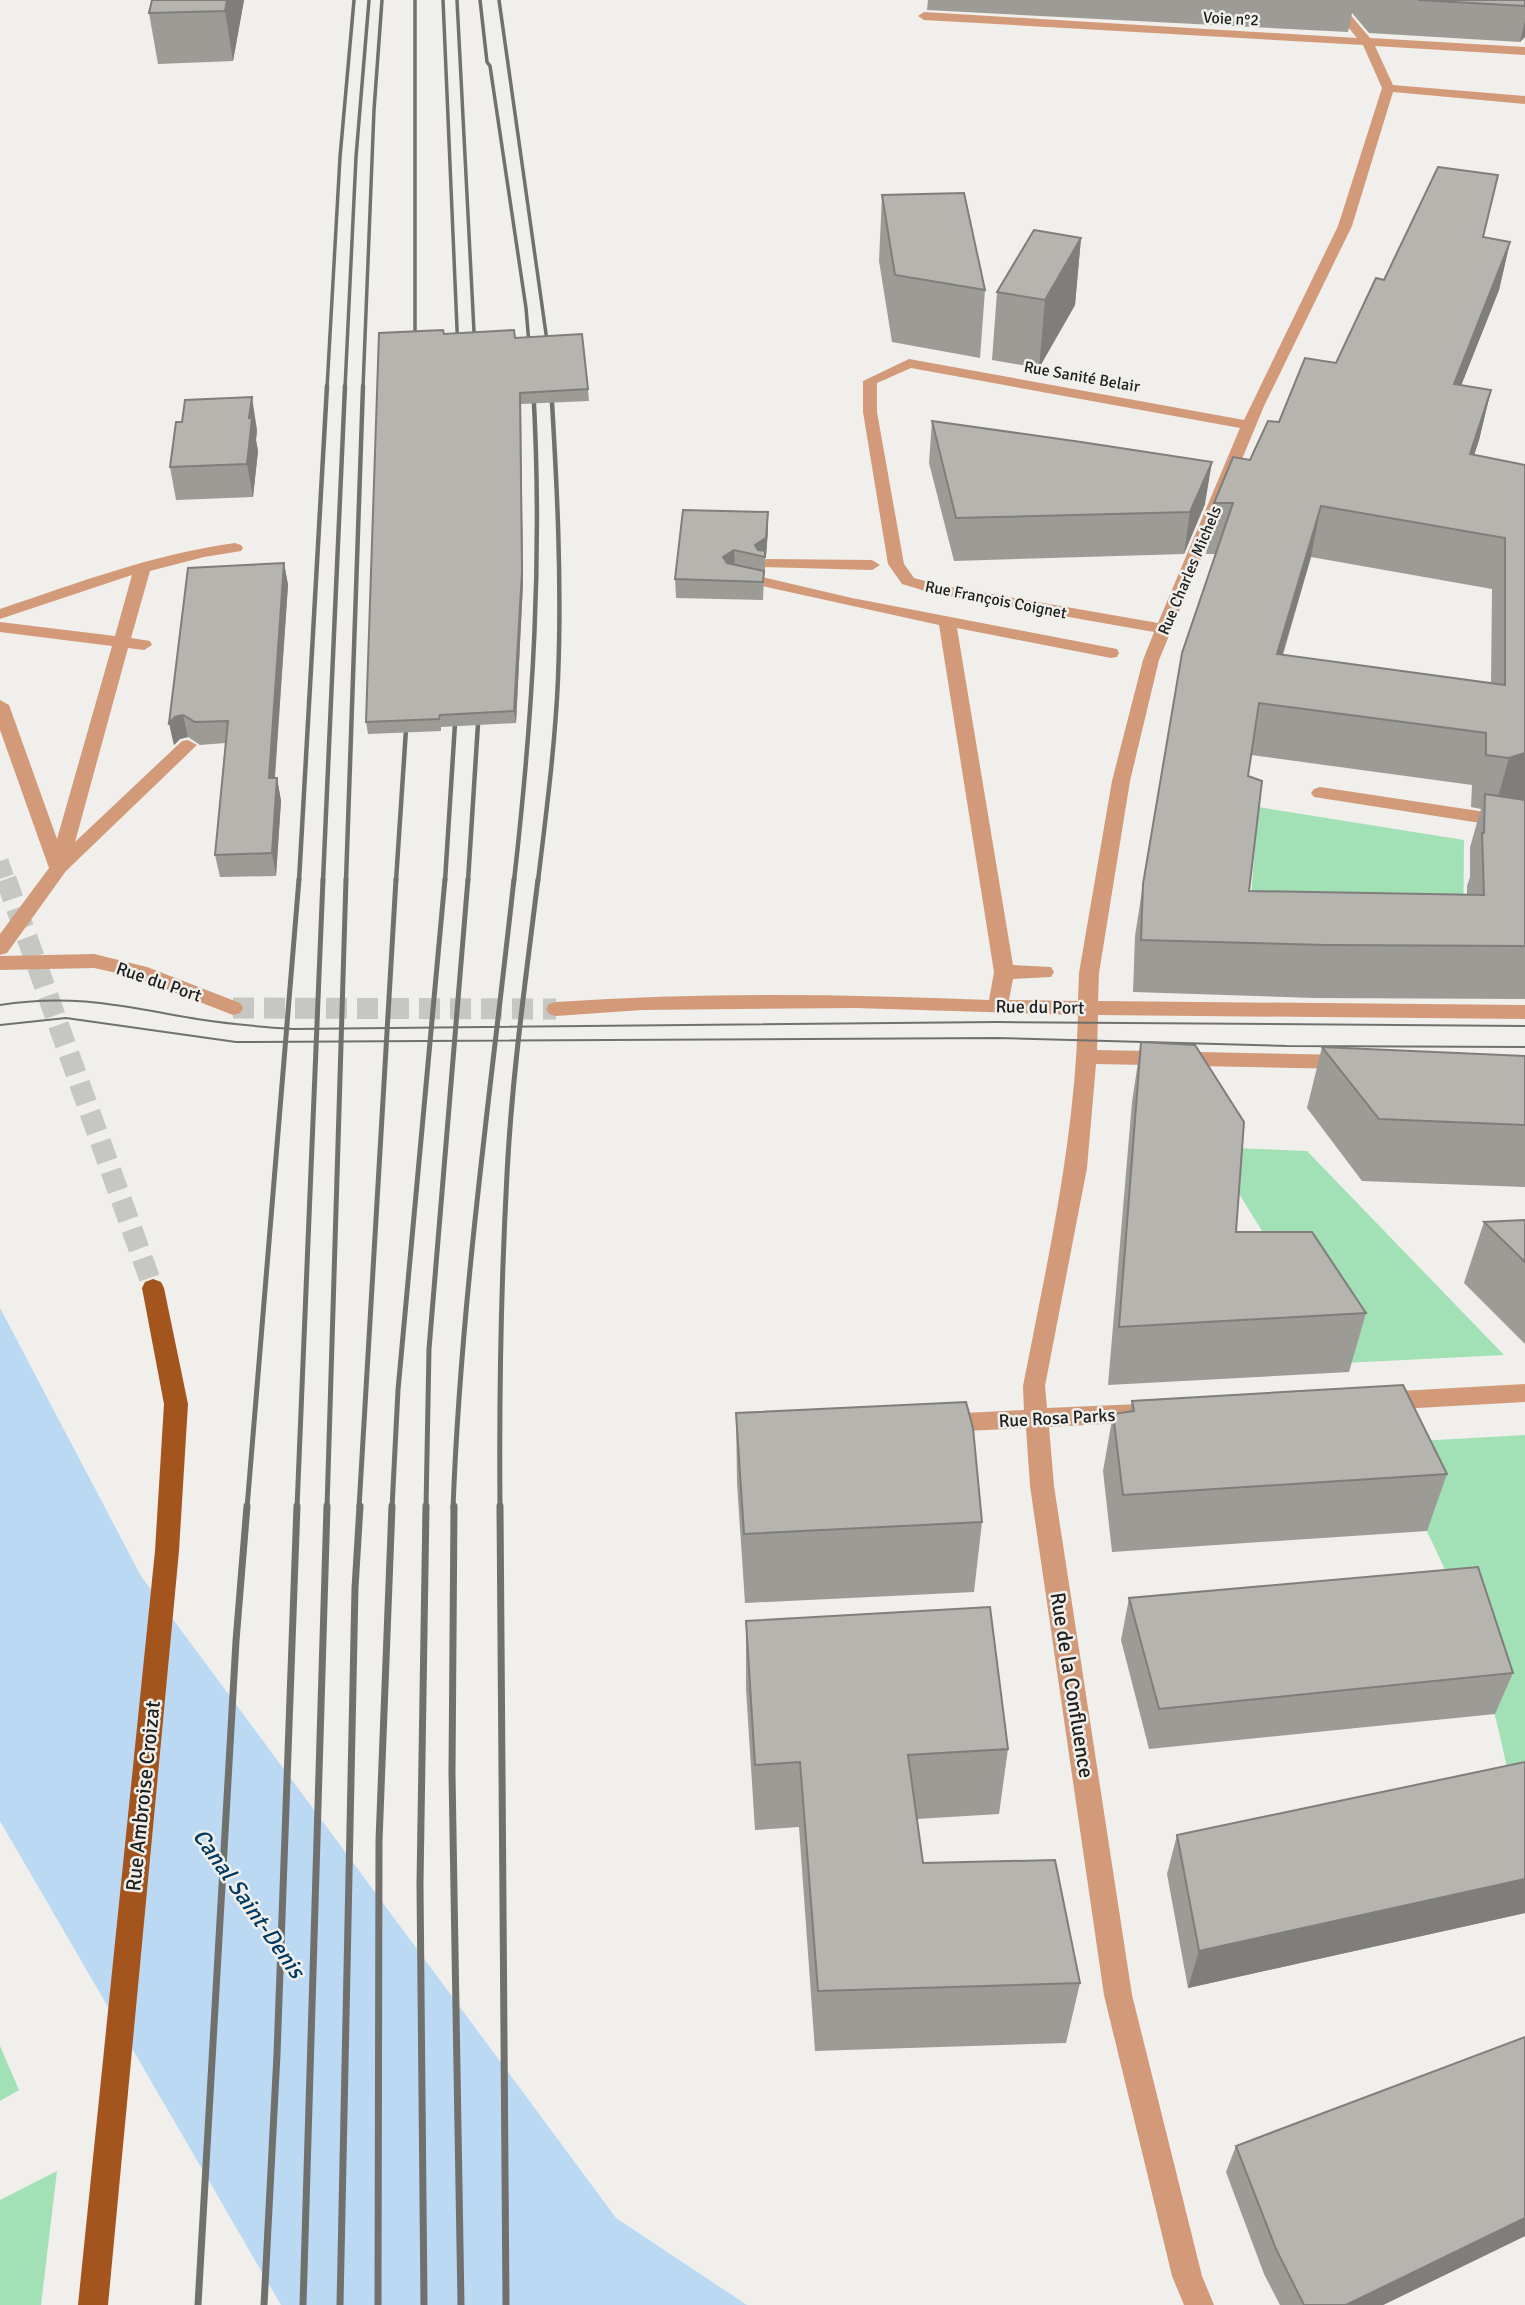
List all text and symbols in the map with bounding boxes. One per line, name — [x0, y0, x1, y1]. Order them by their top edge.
street label: Voie n°2 — [1203, 8, 1259, 30]
street label: Rue Sanité Belair — [1022, 357, 1141, 397]
street label: Rue Charles Michels — [1154, 503, 1226, 638]
street label: Rue François Coignet — [923, 576, 1069, 624]
street label: Rue du Port — [113, 957, 205, 1007]
street label: Rue du Port — [995, 995, 1085, 1019]
street label: Rue Rosa Parks — [998, 1404, 1116, 1432]
street label: Rue de la Confluence — [1044, 1590, 1100, 1780]
street label: Rue Ambroise Croizat — [120, 1699, 166, 1893]
water label: Canal Saint-Denis — [186, 1823, 312, 1985]

